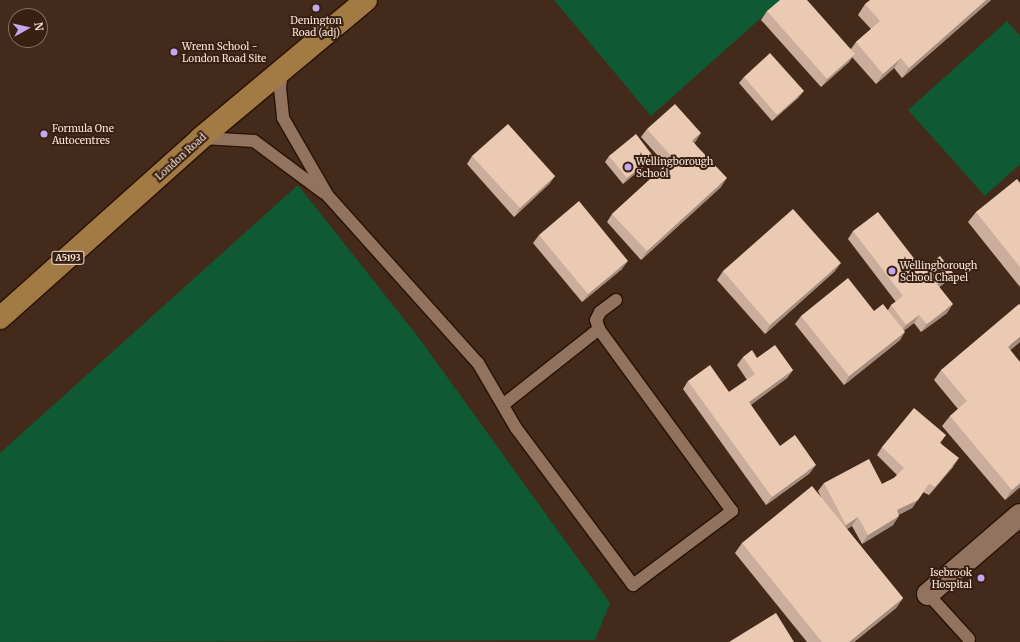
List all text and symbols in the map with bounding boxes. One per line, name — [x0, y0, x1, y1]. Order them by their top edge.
marker: Denington Road (adj) — [311, 3, 321, 13]
north arrow — [8, 8, 48, 48]
place label: Denington Road (adj) — [290, 14, 342, 38]
text: N — [31, 21, 46, 32]
place label: Wrenn School - London Road Site — [182, 40, 266, 64]
marker: Wrenn School - London Road Site — [169, 47, 179, 57]
place label: Formula One Autocentres — [52, 122, 114, 146]
marker: Formula One Autocentres — [39, 129, 49, 139]
street label: London Road — [153, 131, 209, 183]
place label: Wellingborough School — [636, 155, 713, 178]
marker: Wellingborough School — [623, 162, 633, 172]
road number: A5193 — [51, 251, 85, 265]
place label: Wellingborough School Chapel — [900, 259, 977, 282]
marker: Wellingborough School Chapel — [887, 266, 897, 276]
place label: Isebrook Hospital — [930, 566, 972, 590]
marker: Isebrook Hospital — [975, 572, 987, 584]

